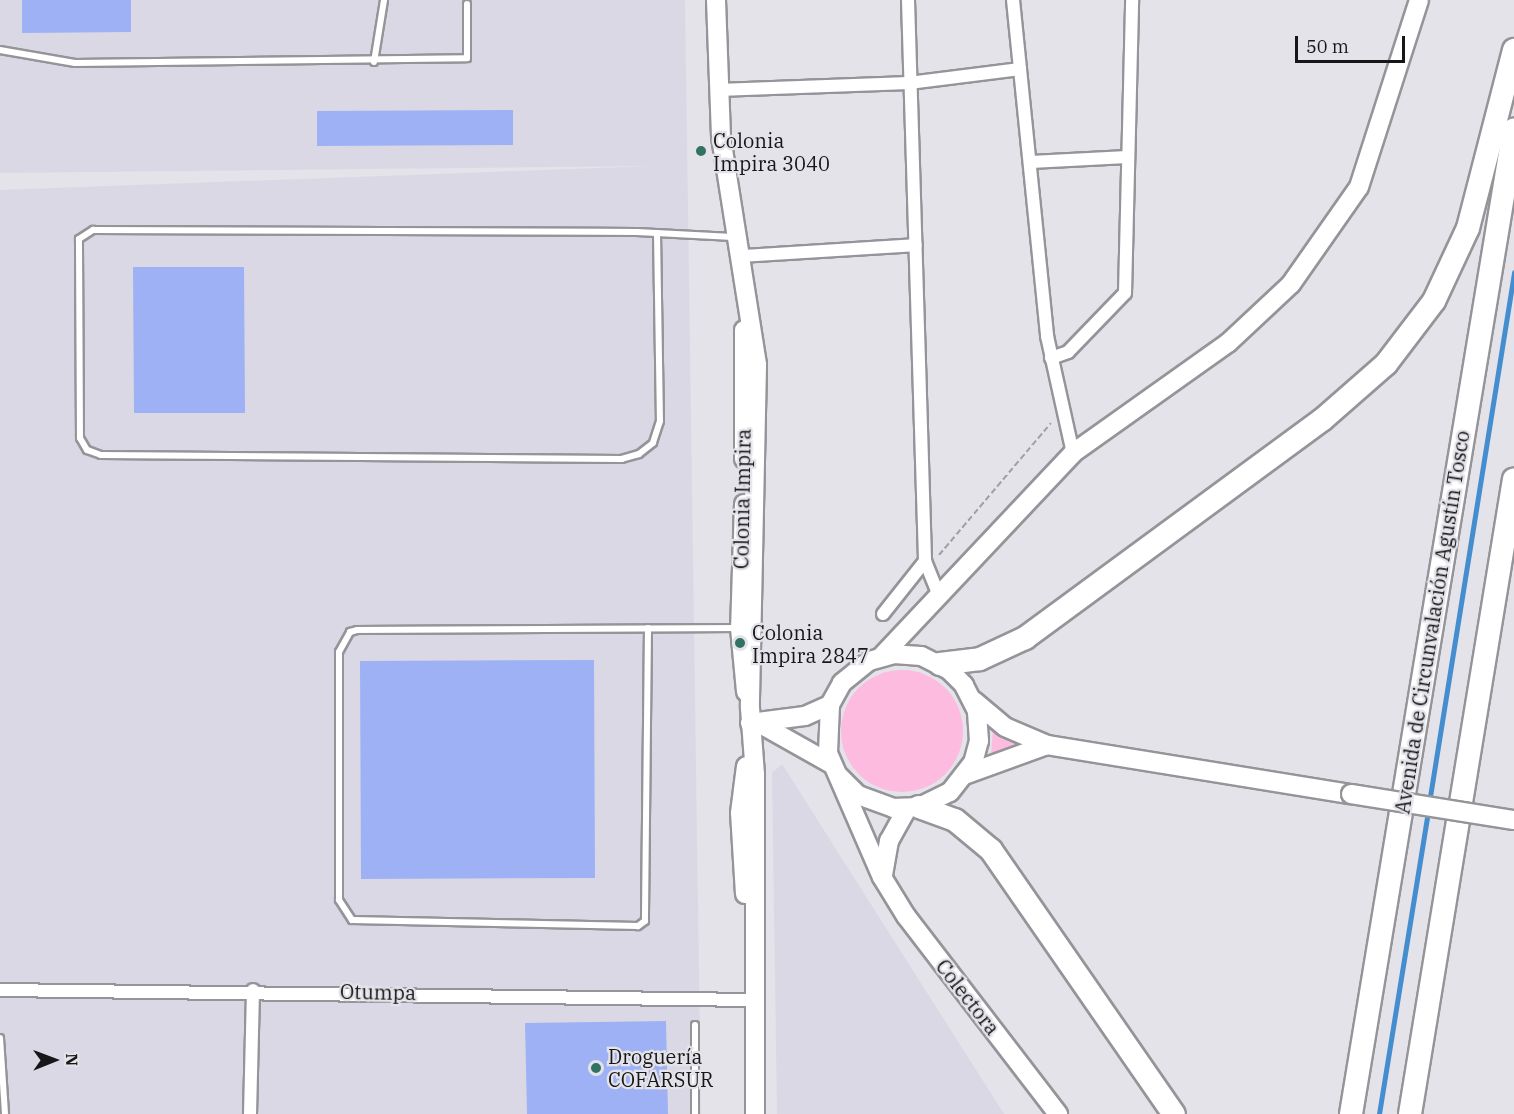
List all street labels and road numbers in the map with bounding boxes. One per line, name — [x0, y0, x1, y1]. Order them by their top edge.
street label: Colonia Impira — [729, 429, 755, 569]
street label: Avenida de Circunvalación Agustín Tosco — [1390, 429, 1474, 815]
street label: Colectora — [931, 954, 1005, 1040]
street label: Otumpa — [340, 979, 416, 1005]

